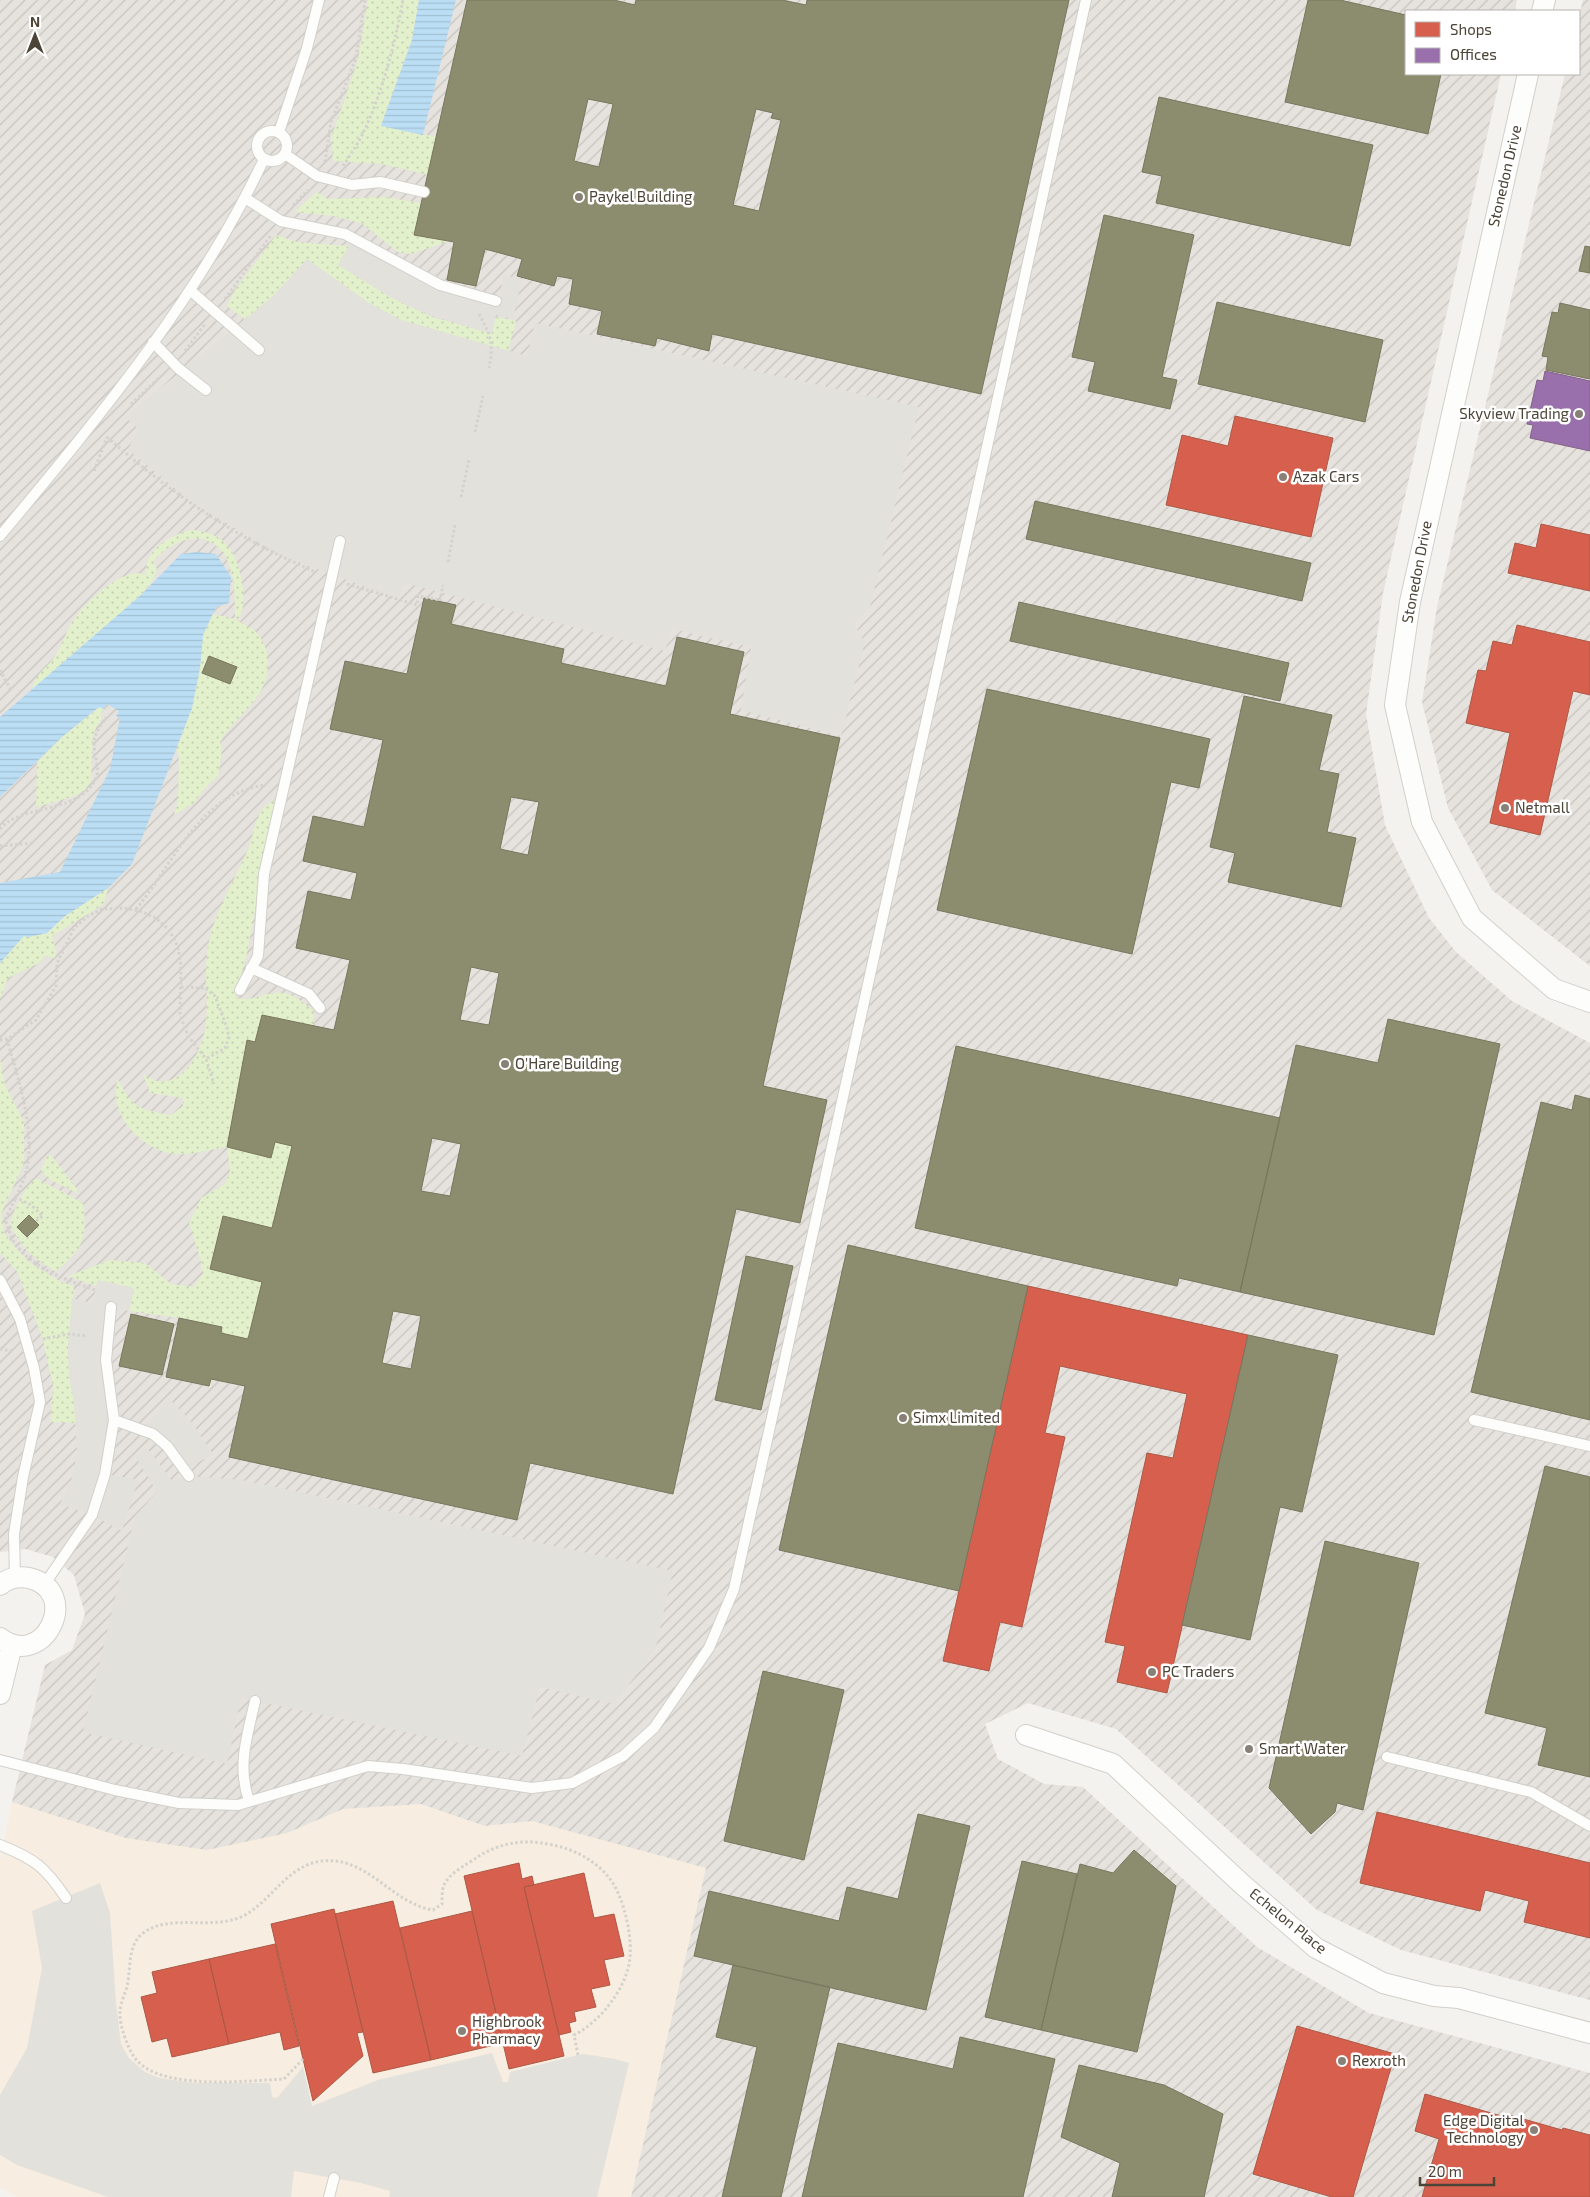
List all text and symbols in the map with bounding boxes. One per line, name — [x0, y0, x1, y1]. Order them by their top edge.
north arrow — [10, 10, 60, 60]
legend — [1405, 10, 1580, 75]
text: N — [30, 13, 40, 30]
text: Shops — [1450, 20, 1492, 38]
text: Offices — [1450, 45, 1497, 63]
street label: Stonedon Drive — [1484, 123, 1525, 229]
place label: Paykel Building — [589, 187, 693, 205]
marker: Paykel Building — [573, 191, 585, 203]
place label: Skyview Trading — [1459, 404, 1570, 422]
marker: Skyview Trading — [1573, 408, 1585, 420]
place label: Azak Cars — [1293, 467, 1359, 485]
marker: Azak Cars — [1277, 471, 1289, 483]
street label: Stonedon Drive — [1397, 519, 1435, 625]
place label: Netmall — [1515, 798, 1570, 816]
marker: Netmall — [1499, 802, 1511, 814]
place label: O'Hare Building — [515, 1054, 620, 1072]
marker: O'Hare Building — [499, 1058, 511, 1070]
place label: Simx Limited — [913, 1408, 1000, 1426]
marker: Simx Limited — [897, 1412, 909, 1424]
place label: PC Traders — [1162, 1662, 1234, 1680]
marker: PC Traders — [1146, 1666, 1158, 1678]
place label: Smart Water — [1259, 1739, 1346, 1757]
marker: Smart Water — [1243, 1743, 1255, 1755]
street label: Echelon Place — [1246, 1884, 1331, 1957]
place label: Highbrook Pharmacy — [472, 2012, 542, 2047]
marker: Highbrook Pharmacy — [456, 2025, 468, 2037]
place label: Rexroth — [1352, 2051, 1406, 2069]
marker: Rexroth — [1336, 2055, 1348, 2067]
place label: Edge Digital Technology — [1443, 2111, 1525, 2146]
marker: Edge Digital Technology — [1528, 2124, 1540, 2136]
scale bar — [1420, 2154, 1494, 2186]
text: 20 m — [1428, 2162, 1462, 2180]

